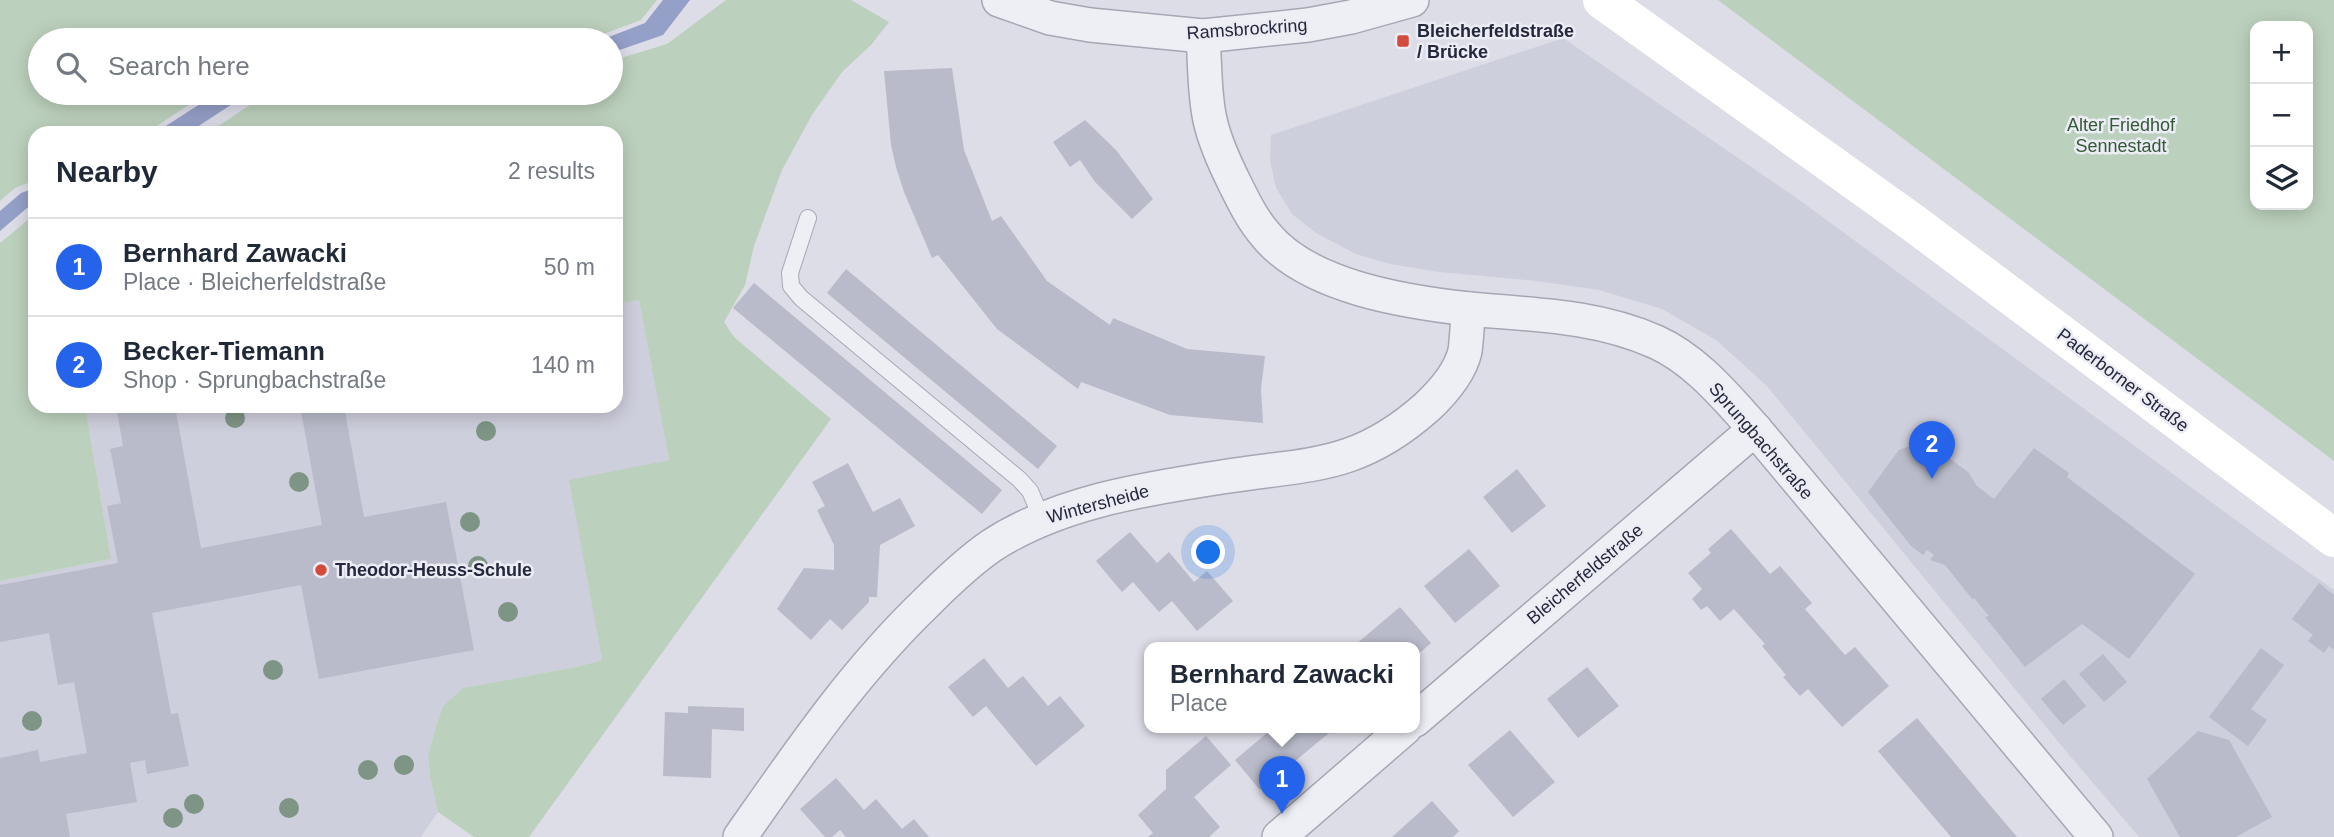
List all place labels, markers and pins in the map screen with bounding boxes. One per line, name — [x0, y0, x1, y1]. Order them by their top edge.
place label: Bleicherfeldstraße / Brücke — [1417, 21, 1574, 62]
marker: Bleicherfeldstraße / Brücke — [1395, 33, 1411, 49]
pin: 2 — [1909, 421, 1955, 479]
place label: Theodor-Heuss-Schule — [335, 560, 532, 580]
marker: Theodor-Heuss-Schule — [313, 562, 329, 578]
pin: 1 — [1259, 756, 1305, 814]

